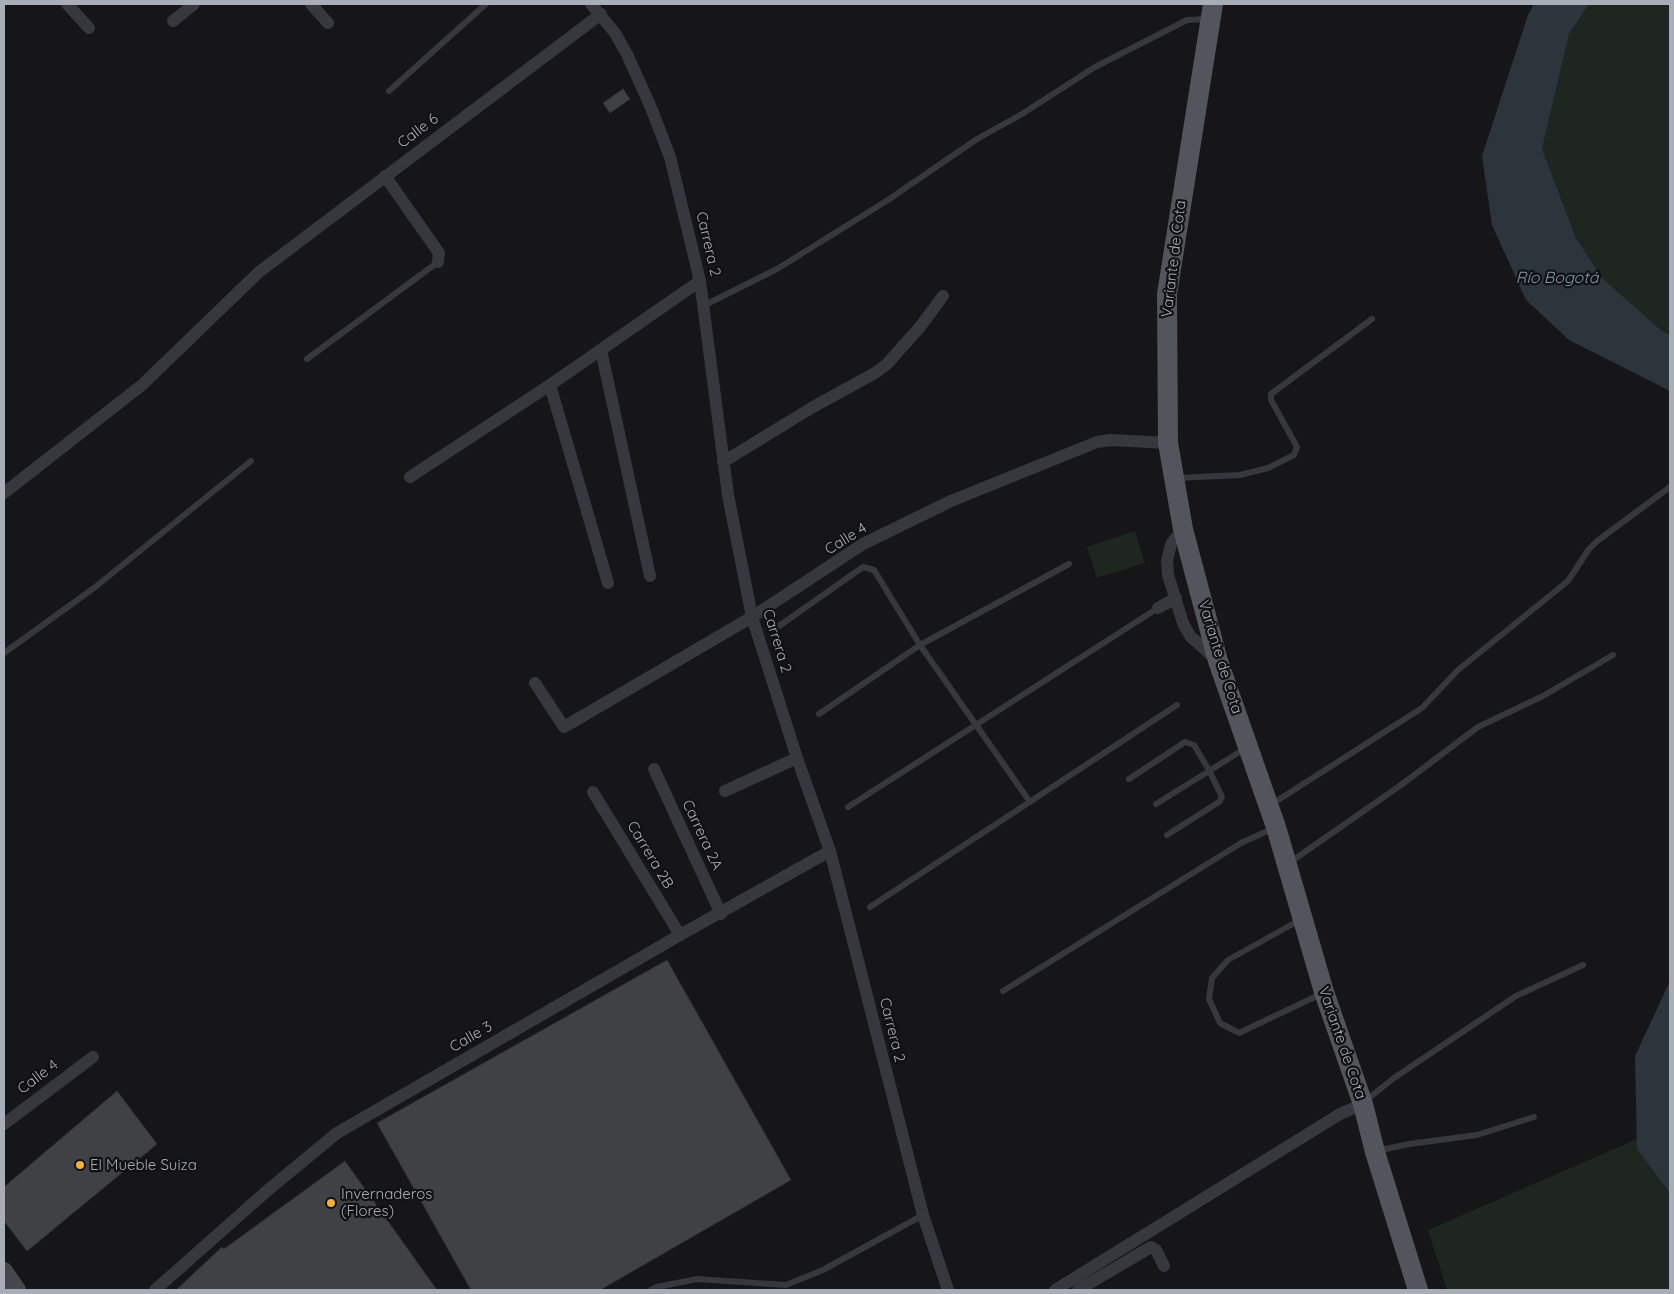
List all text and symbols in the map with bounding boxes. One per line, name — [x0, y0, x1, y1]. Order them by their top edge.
street label: Calle 6 — [394, 110, 442, 152]
street label: Variante de Cota — [1158, 199, 1190, 319]
street label: Carrera 2 — [692, 210, 724, 278]
water label: Río Bogotá — [1516, 268, 1598, 288]
street label: Calle 4 — [822, 519, 870, 559]
street label: Variante de Cota — [1194, 598, 1246, 716]
street label: Carrera 2 — [759, 607, 795, 675]
street label: Carrera 2A — [678, 797, 726, 873]
street label: Carrera 2B — [623, 818, 677, 892]
street label: Variante de Cota — [1314, 984, 1370, 1102]
street label: Carrera 2 — [875, 996, 909, 1064]
street label: Calle 3 — [447, 1018, 495, 1056]
street label: Calle 4 — [14, 1056, 62, 1098]
place label: El Mueble Suiza — [90, 1156, 197, 1174]
marker: El Mueble Suiza — [74, 1159, 86, 1171]
place label: Invernaderos (Flores) — [341, 1185, 432, 1220]
marker: Invernaderos (Flores) — [325, 1197, 337, 1209]

